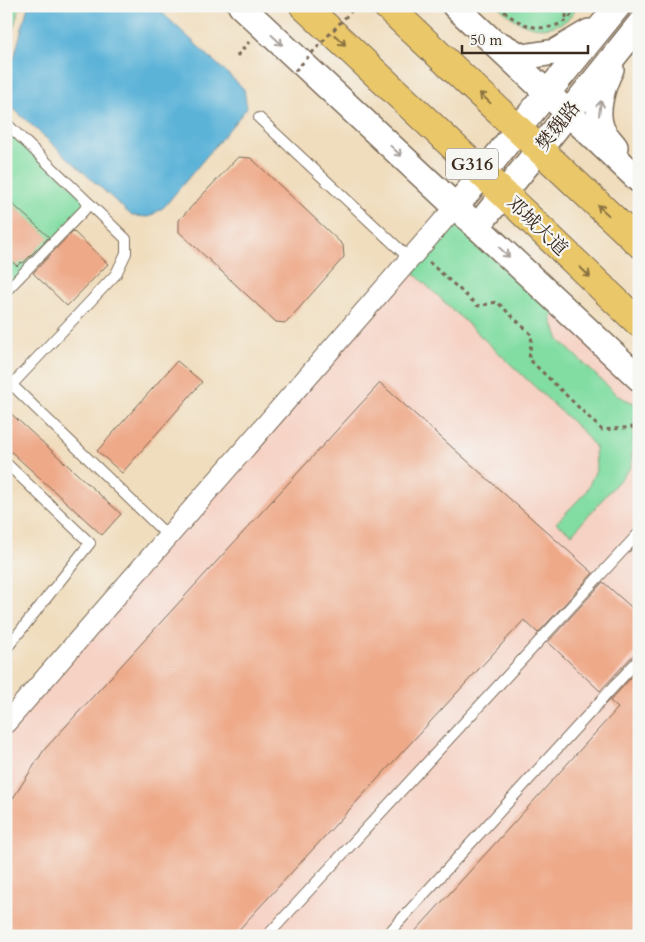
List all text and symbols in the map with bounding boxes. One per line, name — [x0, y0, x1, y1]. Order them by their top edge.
scale bar — [462, 22, 589, 54]
text: 50 m — [470, 30, 502, 50]
one-way arrow — [271, 34, 283, 46]
one-way arrow — [333, 34, 346, 46]
one-way arrow — [479, 92, 491, 104]
street label: 樊魏路 — [530, 96, 586, 156]
one-way arrow — [595, 101, 605, 117]
one-way arrow — [389, 145, 402, 157]
road number: G316 — [446, 148, 498, 180]
street label: 邓城大道 — [501, 190, 573, 262]
one-way arrow — [597, 204, 610, 216]
one-way arrow — [497, 246, 510, 258]
one-way arrow — [578, 266, 591, 278]

